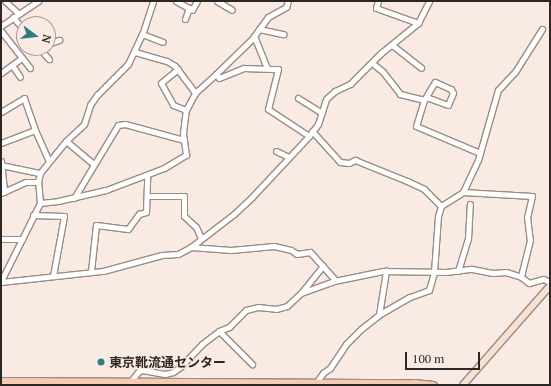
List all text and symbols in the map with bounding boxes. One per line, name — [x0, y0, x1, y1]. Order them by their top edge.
north arrow — [16, 16, 56, 56]
text: N — [39, 33, 54, 45]
scale bar — [407, 344, 482, 370]
text: 100 m — [412, 351, 444, 366]
place label: 東京靴流通センター — [109, 354, 226, 370]
marker: 東京靴流通センター — [96, 357, 106, 367]

